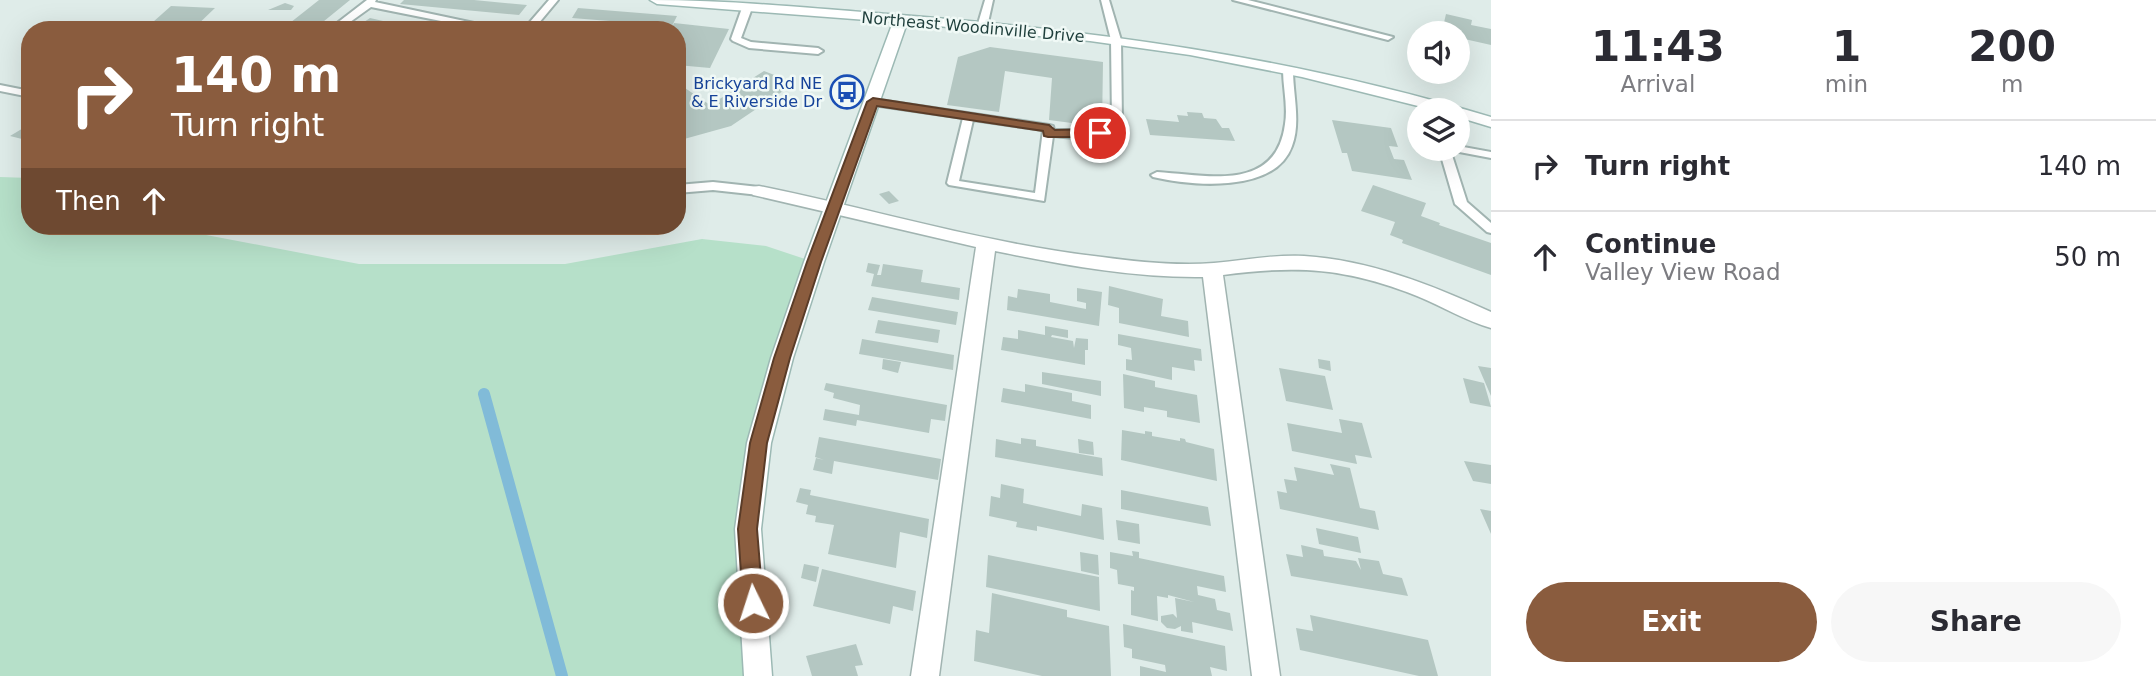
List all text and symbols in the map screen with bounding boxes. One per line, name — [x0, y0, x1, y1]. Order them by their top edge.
street label: Northeast Woodinville Drive — [861, 8, 1085, 46]
map controls — [1407, 21, 1470, 161]
button: sound — [1407, 21, 1470, 84]
text: 11:43 — [1591, 22, 1725, 71]
text: 1 — [1832, 22, 1861, 71]
text: 200 — [1968, 22, 2056, 71]
text: 140 m — [171, 47, 341, 104]
icon: right — [56, 49, 147, 140]
text: Arrival — [1621, 71, 1695, 97]
text: min — [1825, 71, 1868, 97]
text: m — [2001, 71, 2023, 97]
bus stop icon: Brickyard Rd NE & E Riverside Dr — [828, 73, 866, 111]
place label: Brickyard Rd NE & E Riverside Dr — [691, 74, 822, 111]
button: layers — [1407, 98, 1470, 161]
pin — [1070, 103, 1130, 163]
text: Turn right — [171, 106, 324, 144]
icon: arrive — [1081, 114, 1119, 152]
icon: right — [1526, 147, 1564, 185]
text: Turn right — [1585, 151, 1730, 181]
text: 140 m — [2038, 151, 2121, 181]
icon: ahead — [135, 182, 173, 220]
text: Then — [56, 186, 121, 216]
text: Continue — [1585, 229, 1716, 259]
icon: ahead — [1526, 238, 1564, 276]
text: 50 m — [2054, 242, 2121, 272]
text: Valley View Road — [1585, 259, 1781, 285]
position arrow — [716, 566, 790, 640]
button: Exit — [1526, 582, 1817, 662]
button: Share — [1831, 582, 2121, 662]

